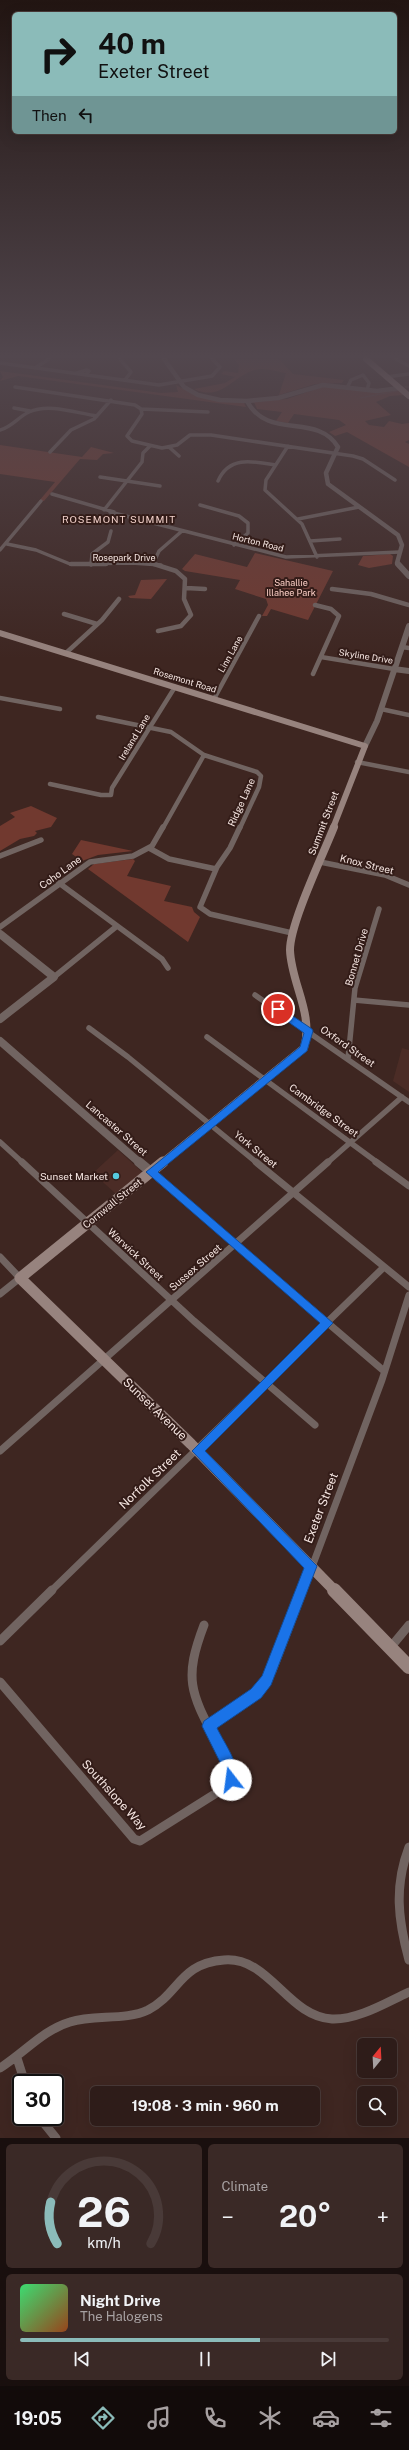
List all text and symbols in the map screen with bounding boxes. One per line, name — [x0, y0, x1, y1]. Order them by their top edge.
text: 40 m — [98, 27, 166, 60]
icon: right — [32, 28, 84, 80]
text: Exeter Street — [98, 61, 210, 82]
icon: left — [75, 104, 97, 126]
text: Then — [32, 107, 67, 124]
district label: ROSEMONT SUMMIT — [62, 513, 176, 525]
street label: Horton Road — [231, 530, 285, 554]
street label: Rosepark Drive — [92, 552, 156, 563]
park label: Sahallie Illahee Park — [266, 577, 316, 598]
street label: Linn Lane — [215, 634, 245, 674]
street label: Skyline Drive — [338, 646, 394, 666]
street label: Rosemont Road — [152, 665, 218, 695]
street label: Ireland Lane — [116, 712, 152, 762]
street label: Ridge Lane — [225, 776, 257, 828]
street label: Summit Street — [305, 789, 341, 857]
street label: Knox Street — [339, 852, 395, 877]
street label: Coho Lane — [37, 853, 84, 891]
street label: Bonnet Drive — [342, 926, 370, 987]
pin — [261, 992, 295, 1026]
icon: arrive — [267, 998, 289, 1020]
street label: Oxford Street — [318, 1023, 378, 1069]
street label: Cambridge Street — [287, 1081, 361, 1139]
street label: Lancaster Street — [84, 1098, 150, 1158]
street label: York Street — [232, 1128, 280, 1170]
place label: Sunset Market — [40, 1170, 108, 1182]
marker: Sunset Market — [111, 1171, 121, 1181]
street label: Cornwall Street — [80, 1175, 144, 1231]
street label: Warwick Street — [106, 1225, 166, 1283]
street label: Sussex Street — [166, 1241, 224, 1293]
street label: Sunset Avenue — [120, 1375, 190, 1443]
street label: Norfolk Street — [116, 1446, 184, 1512]
street label: Exeter Street — [301, 1470, 341, 1545]
street label: Southslope Way — [79, 1757, 150, 1833]
position arrow — [210, 1759, 252, 1801]
north arrow — [357, 2038, 397, 2078]
map controls — [357, 2038, 397, 2126]
speed limit sign: 30 — [12, 2074, 64, 2126]
button: search — [357, 2086, 397, 2126]
text: 19:08 · 3 min · 960 m — [131, 2097, 279, 2114]
text: Climate — [222, 2179, 268, 2194]
text: 26 — [77, 2187, 131, 2236]
text: 20° — [279, 2198, 332, 2234]
text: − — [222, 2204, 234, 2230]
text: + — [377, 2204, 389, 2230]
text: km/h — [87, 2234, 121, 2251]
text: Night Drive — [80, 2292, 161, 2309]
text: The Halogens — [80, 2309, 163, 2324]
icon: previous — [71, 2348, 93, 2370]
icon: pause — [194, 2348, 216, 2370]
icon: next — [317, 2348, 339, 2370]
icon: directions — [89, 2404, 117, 2432]
icon: music — [145, 2404, 173, 2432]
icon: phone — [201, 2404, 229, 2432]
icon: climate — [256, 2404, 284, 2432]
icon: car — [312, 2404, 340, 2432]
icon: filters — [367, 2404, 395, 2432]
text: 19:05 — [14, 2408, 62, 2429]

